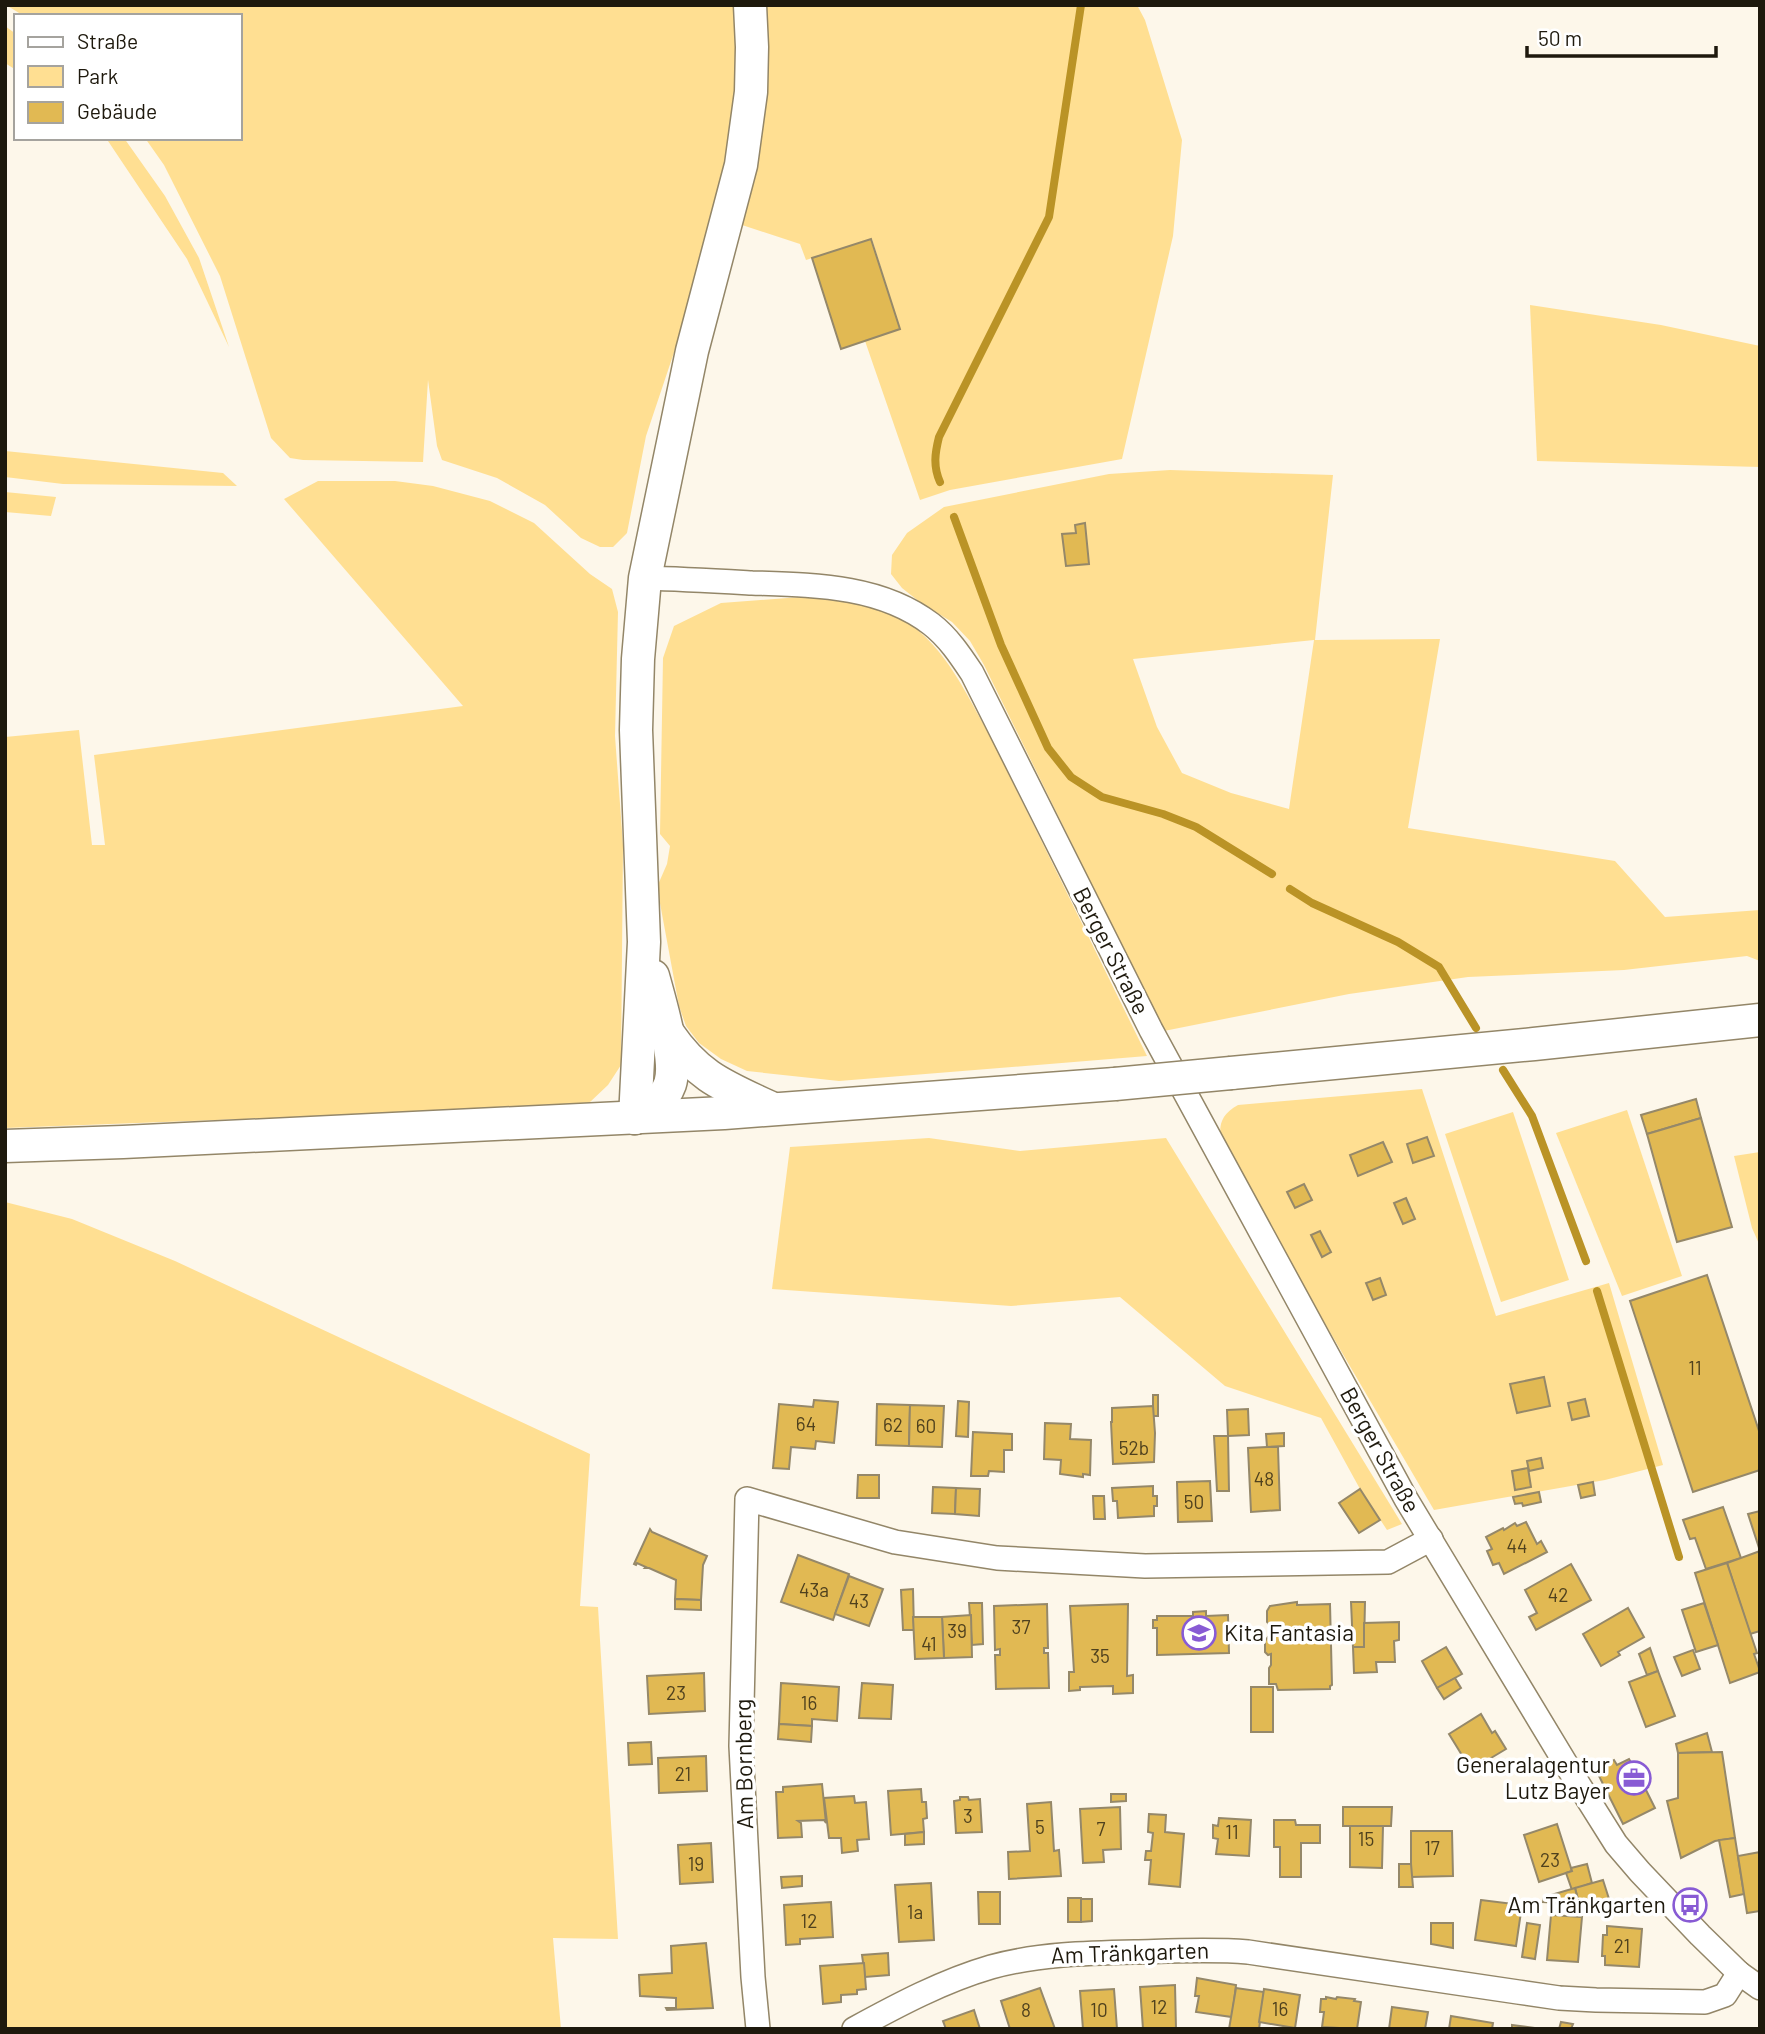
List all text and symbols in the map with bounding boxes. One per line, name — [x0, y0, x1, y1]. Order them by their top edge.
legend — [14, 14, 242, 140]
scale bar — [1527, 14, 1716, 58]
text: 50 m — [1538, 25, 1582, 50]
text: Straße — [77, 28, 138, 53]
text: Park — [77, 63, 118, 88]
text: Gebäude — [77, 98, 157, 123]
street label: Berger Straße — [1068, 882, 1156, 1019]
house number: 11 — [1688, 1356, 1702, 1379]
street label: Berger Straße — [1335, 1382, 1427, 1517]
house number: 64 — [796, 1412, 816, 1435]
house number: 62 — [883, 1413, 903, 1436]
house number: 60 — [916, 1414, 936, 1437]
house number: 52b — [1119, 1436, 1149, 1459]
house number: 48 — [1254, 1467, 1274, 1490]
house number: 50 — [1184, 1490, 1204, 1513]
house number: 44 — [1507, 1534, 1527, 1557]
house number: 43a — [799, 1578, 829, 1601]
house number: 42 — [1548, 1583, 1568, 1606]
house number: 43 — [849, 1589, 869, 1612]
school or university icon: Kita Fantasia — [1180, 1614, 1218, 1652]
house number: 37 — [1012, 1615, 1030, 1638]
place label: Kita Fantasia — [1224, 1618, 1354, 1646]
house number: 39 — [947, 1619, 967, 1642]
house number: 41 — [921, 1632, 937, 1655]
house number: 35 — [1090, 1644, 1110, 1667]
house number: 23 — [666, 1681, 686, 1704]
house number: 16 — [801, 1691, 817, 1714]
street label: Am Bornberg — [728, 1699, 758, 1829]
place label: Generalagentur Lutz Bayer — [1456, 1750, 1611, 1804]
office icon: Generalagentur Lutz Bayer — [1615, 1759, 1653, 1797]
house number: 21 — [675, 1762, 691, 1785]
house number: 3 — [963, 1804, 973, 1827]
house number: 5 — [1035, 1815, 1045, 1838]
house number: 7 — [1097, 1817, 1106, 1840]
house number: 11 — [1225, 1820, 1239, 1843]
house number: 15 — [1358, 1827, 1374, 1850]
house number: 17 — [1424, 1836, 1440, 1859]
house number: 23 — [1540, 1848, 1560, 1871]
house number: 19 — [688, 1852, 704, 1875]
bus stop icon: Am Tränkgarten — [1671, 1886, 1709, 1924]
place label: Am Tränkgarten — [1507, 1890, 1666, 1918]
house number: 1a — [907, 1900, 923, 1923]
house number: 12 — [801, 1909, 817, 1932]
house number: 21 — [1614, 1934, 1630, 1957]
street label: Am Tränkgarten — [1050, 1935, 1210, 1969]
house number: 12 — [1151, 1995, 1167, 2018]
house number: 16 — [1272, 1997, 1288, 2020]
house number: 8 — [1021, 1998, 1031, 2021]
house number: 10 — [1090, 1998, 1108, 2021]

